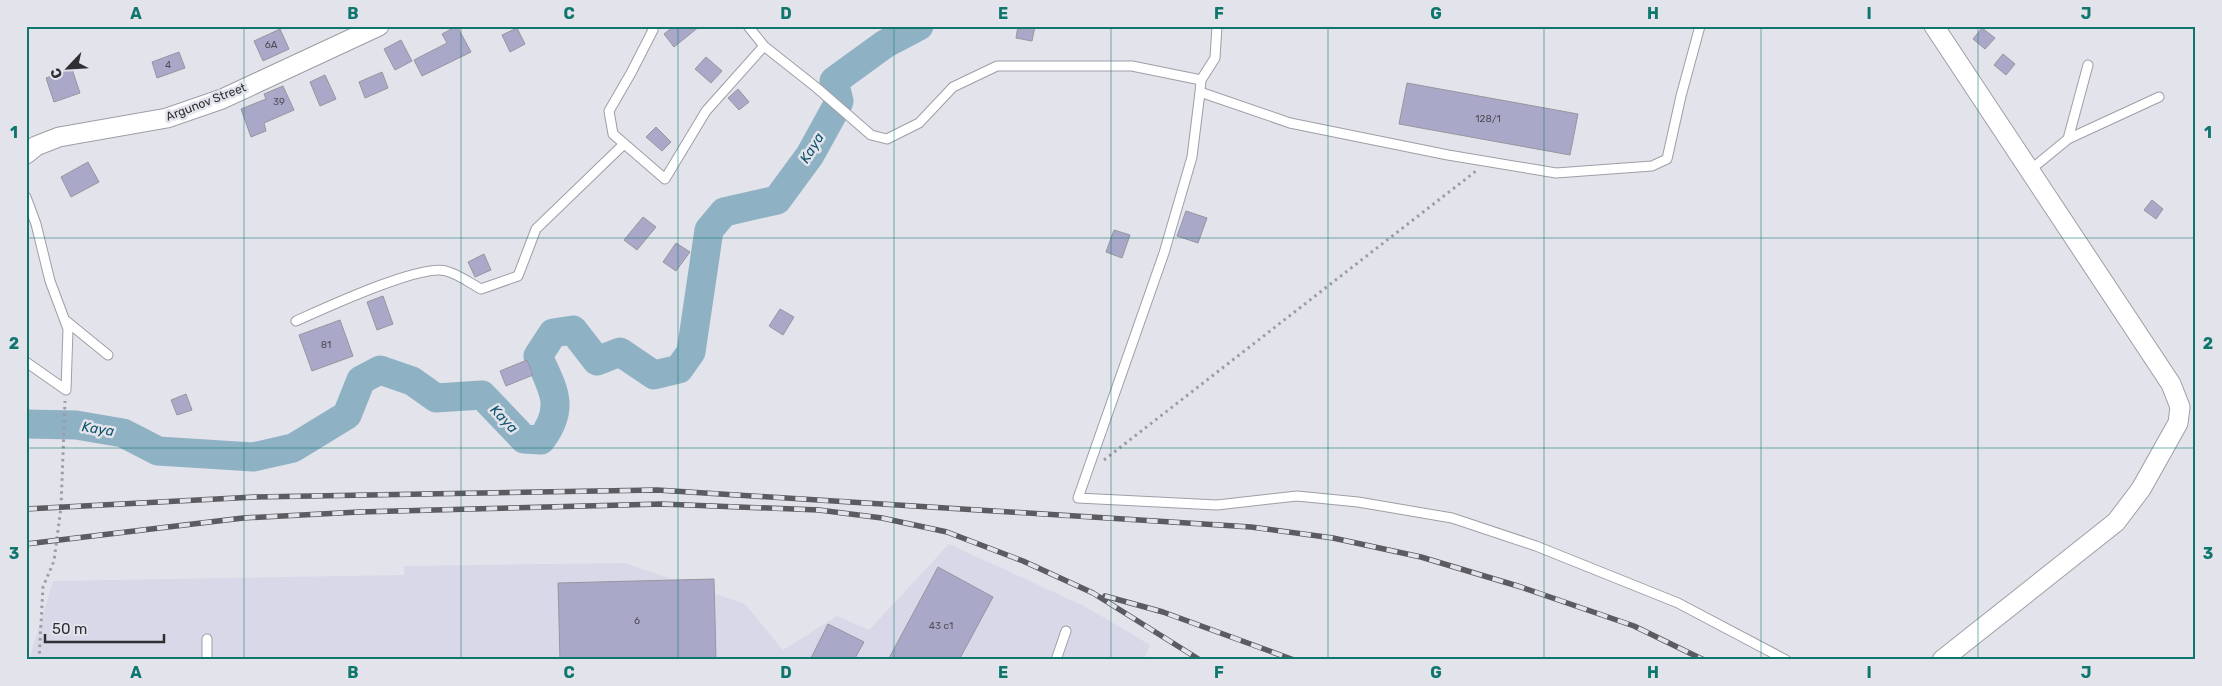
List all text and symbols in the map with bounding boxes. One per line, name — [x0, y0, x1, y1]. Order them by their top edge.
text: A — [130, 4, 142, 23]
text: B — [347, 4, 359, 23]
text: C — [563, 4, 575, 23]
text: D — [780, 4, 792, 23]
text: E — [998, 4, 1008, 23]
text: F — [1214, 4, 1224, 23]
text: G — [1430, 4, 1442, 23]
text: H — [1647, 4, 1659, 23]
text: I — [1866, 4, 1872, 23]
text: J — [2081, 4, 2091, 23]
house number: 6А — [265, 39, 278, 51]
north arrow — [42, 42, 92, 92]
house number: 4 — [165, 59, 171, 71]
text: С — [47, 65, 66, 81]
street label: Argunov Street — [164, 80, 248, 124]
house number: 39 — [273, 96, 285, 108]
house number: 128/1 — [1475, 113, 1501, 125]
text: 1 — [10, 123, 18, 142]
text: 1 — [2204, 123, 2212, 142]
water label: Kaya — [796, 130, 828, 166]
text: 2 — [9, 334, 19, 353]
text: 2 — [2203, 334, 2213, 353]
house number: 81 — [321, 339, 331, 351]
water label: Kaya — [487, 401, 521, 437]
water label: Kaya — [81, 418, 115, 440]
text: 3 — [9, 544, 19, 563]
text: 3 — [2203, 544, 2213, 563]
scale bar — [45, 611, 164, 643]
house number: 6 — [634, 615, 640, 627]
text: 50 m — [52, 620, 87, 638]
house number: 43 с1 — [929, 620, 953, 632]
text: A — [130, 663, 142, 682]
text: B — [347, 663, 359, 682]
text: C — [563, 663, 575, 682]
text: D — [780, 663, 792, 682]
text: E — [998, 663, 1008, 682]
text: F — [1214, 663, 1224, 682]
text: G — [1430, 663, 1442, 682]
text: H — [1647, 663, 1659, 682]
text: I — [1866, 663, 1872, 682]
text: J — [2081, 663, 2091, 682]

